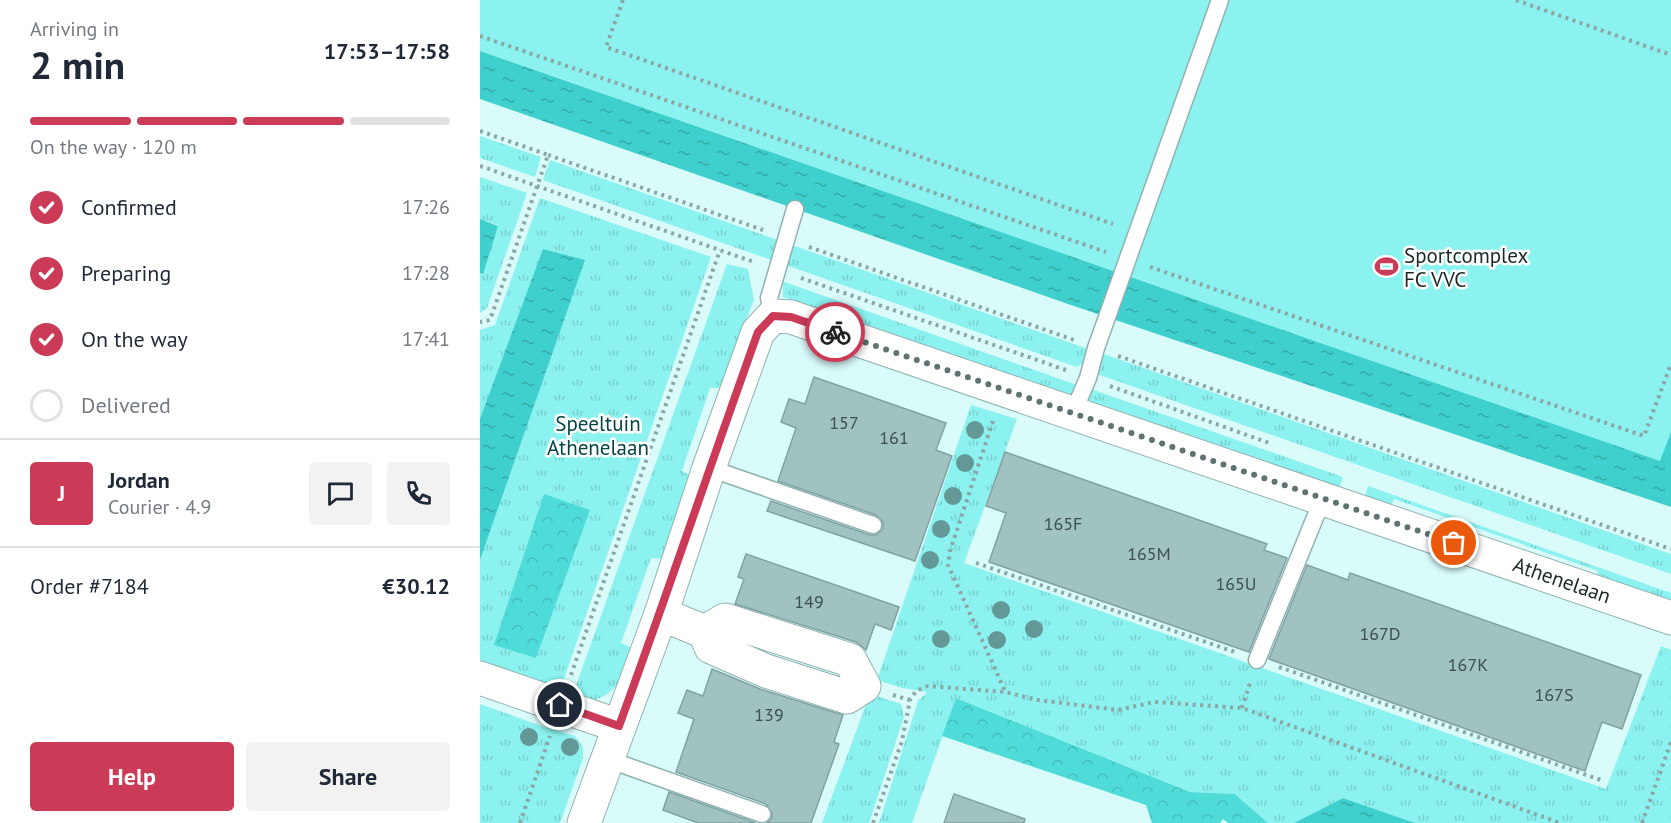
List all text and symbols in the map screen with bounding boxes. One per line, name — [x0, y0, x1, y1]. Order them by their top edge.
text: Arriving in — [30, 16, 119, 42]
text: 17:53–17:58 — [324, 37, 450, 65]
text: 2 min — [30, 39, 125, 90]
text: On the way · 120 m — [30, 134, 197, 160]
icon: check — [30, 191, 63, 224]
text: Confirmed — [81, 193, 177, 221]
text: 17:26 — [402, 194, 450, 220]
place label: Sportcomplex FC VVC — [1404, 242, 1528, 293]
sports icon: Sportcomplex FC VVC — [1373, 254, 1399, 280]
icon: check — [30, 257, 63, 290]
text: Preparing — [81, 259, 171, 287]
text: 17:28 — [402, 260, 450, 286]
courier — [805, 302, 865, 362]
icon: bike — [819, 316, 852, 349]
icon: check — [30, 323, 63, 356]
text: On the way — [81, 325, 188, 353]
text: 17:41 — [402, 326, 450, 352]
text: Delivered — [81, 391, 171, 419]
park label: Speeltuin Athenelaan — [547, 410, 649, 461]
house number: 157 — [829, 411, 859, 434]
house number: 161 — [879, 426, 909, 449]
button: chat — [309, 462, 372, 525]
button: phone — [387, 462, 450, 525]
text: Jordan — [108, 466, 170, 494]
text: J — [58, 479, 65, 507]
text: Courier · 4.9 — [108, 494, 211, 520]
house number: 165F — [1044, 512, 1082, 535]
pin — [1428, 517, 1479, 568]
icon: bag — [1437, 526, 1470, 559]
house number: 165M — [1127, 542, 1171, 565]
street label: Athenelaan — [1509, 551, 1615, 609]
text: Order #7184 — [30, 572, 149, 600]
text: €30.12 — [382, 572, 450, 600]
house number: 165U — [1215, 572, 1257, 595]
house number: 149 — [794, 590, 824, 613]
house number: 167D — [1359, 622, 1401, 645]
house number: 167K — [1448, 653, 1488, 676]
pin — [534, 679, 585, 730]
house number: 167S — [1535, 683, 1574, 706]
icon: home — [543, 688, 576, 721]
house number: 139 — [754, 703, 784, 726]
button: Help — [30, 742, 234, 811]
button: Share — [246, 742, 450, 811]

